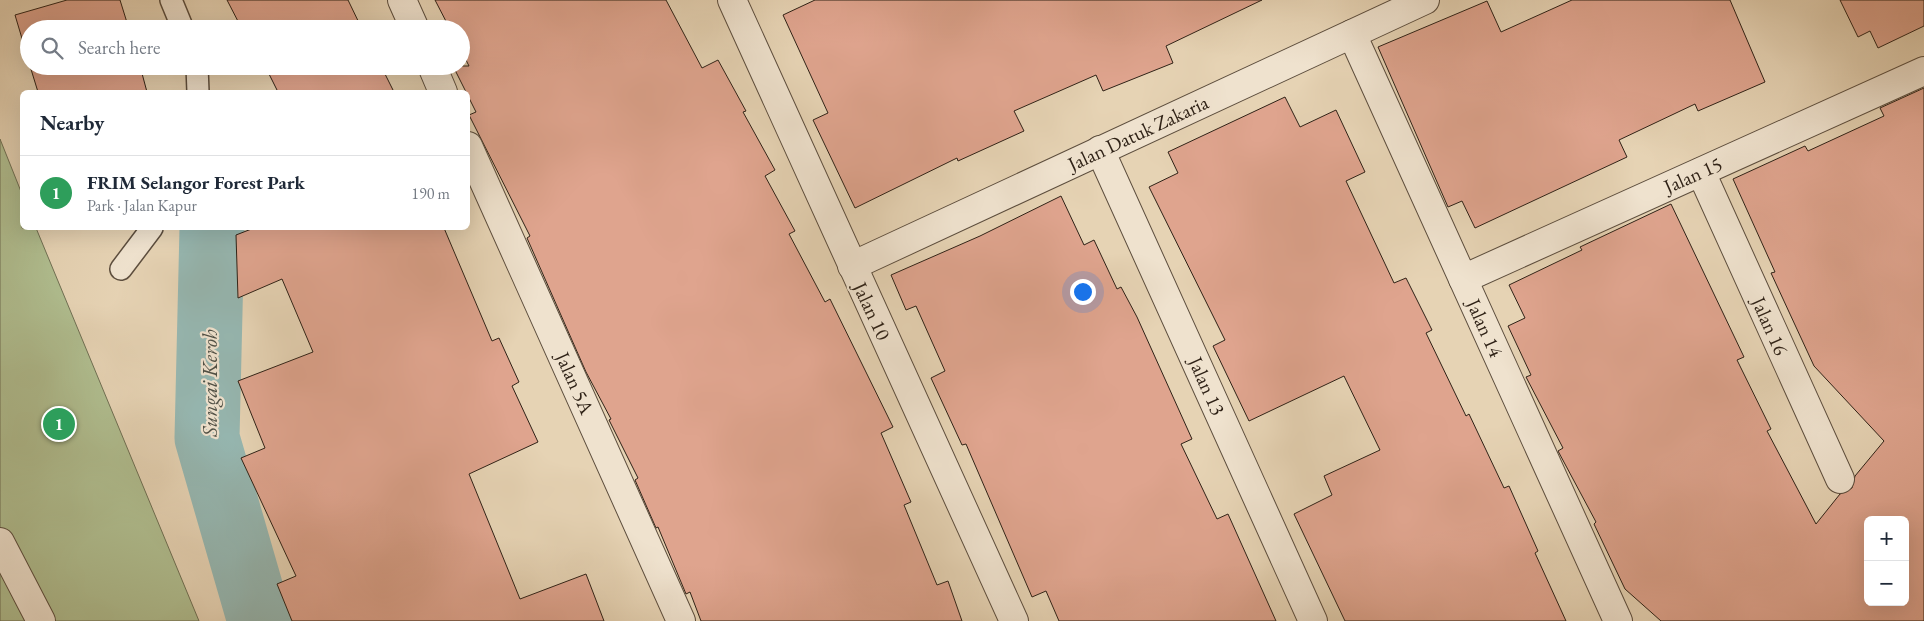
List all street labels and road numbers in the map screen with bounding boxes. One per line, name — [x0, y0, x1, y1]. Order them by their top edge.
street label: Jalan Datuk Zakaria — [1062, 89, 1213, 178]
street label: Jalan 15 — [1658, 151, 1726, 200]
street label: Jalan 10 — [846, 276, 897, 345]
street label: Jalan 16 — [1745, 291, 1795, 360]
street label: Jalan 14 — [1460, 293, 1510, 362]
street label: Jalan 5A — [549, 346, 600, 418]
street label: Jalan 13 — [1182, 351, 1231, 419]

